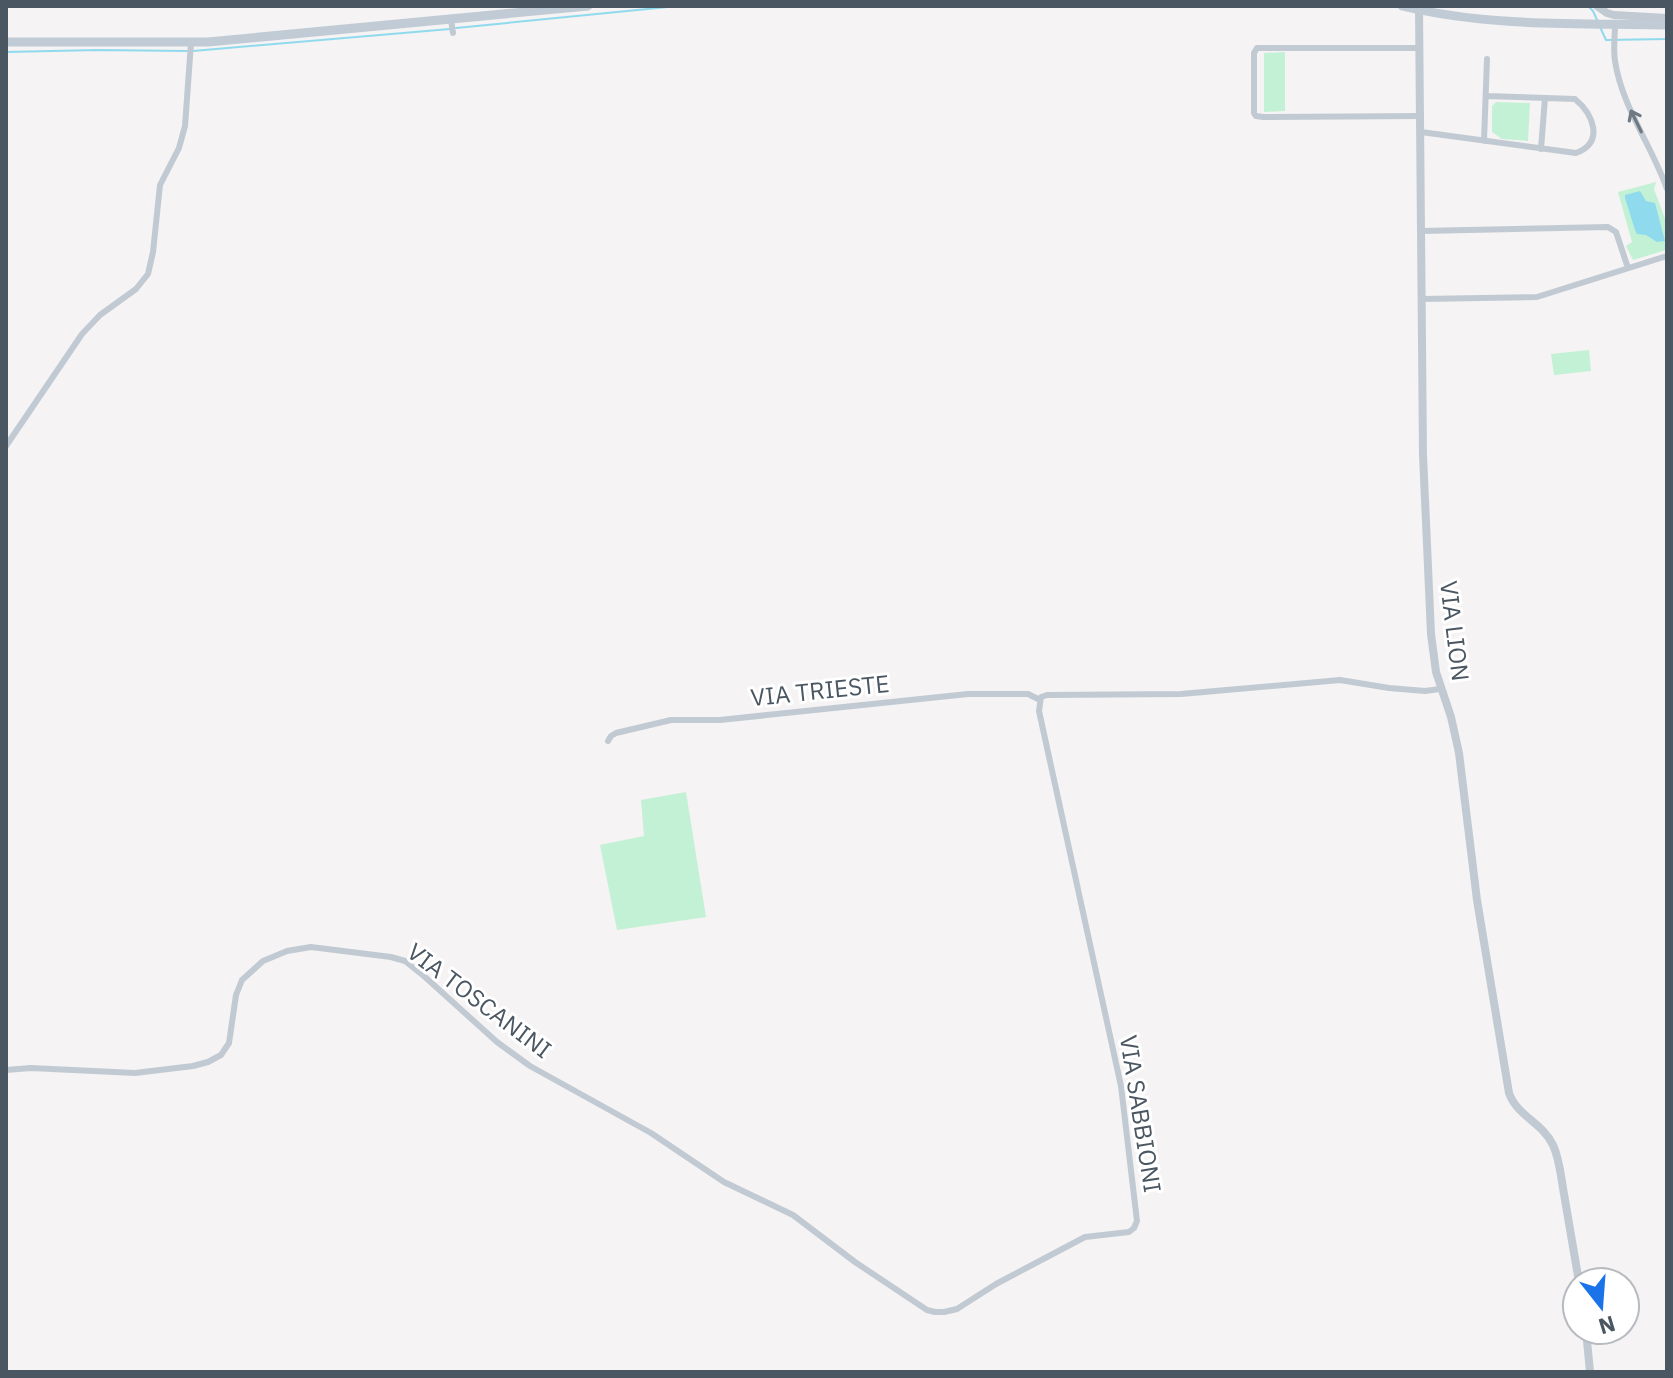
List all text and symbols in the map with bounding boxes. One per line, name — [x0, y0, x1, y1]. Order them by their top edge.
one-way arrow — [1628, 109, 1643, 133]
street label: VIA LION — [1433, 579, 1477, 683]
street label: VIA TRIESTE — [749, 667, 891, 713]
street label: VIA TOSCANINI — [401, 935, 558, 1065]
street label: VIA SABBIONI — [1113, 1033, 1169, 1195]
north arrow — [1561, 1266, 1641, 1346]
text: N — [1595, 1309, 1619, 1342]

